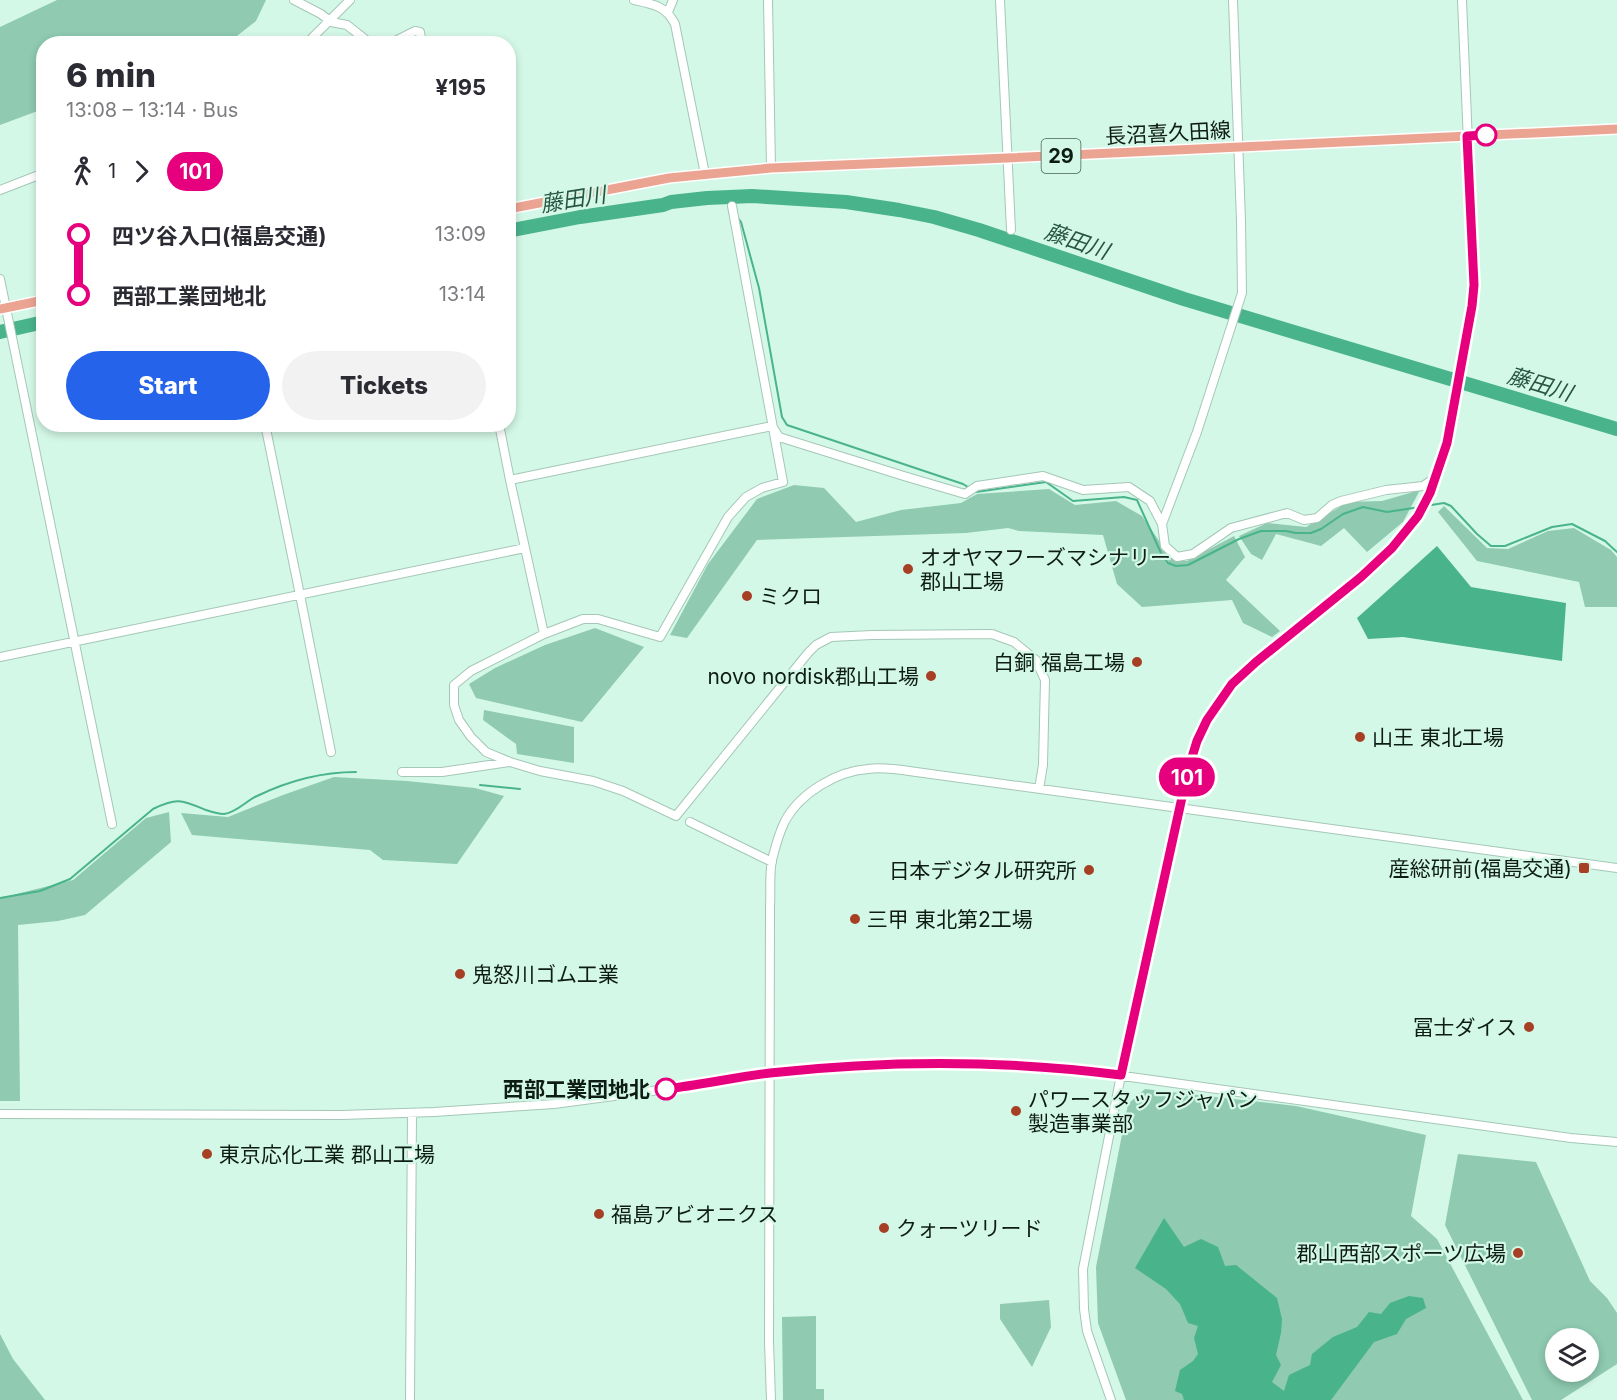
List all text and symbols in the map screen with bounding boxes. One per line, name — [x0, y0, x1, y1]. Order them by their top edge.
text: 6 min — [66, 55, 156, 95]
text: ¥195 — [436, 74, 486, 100]
text: 13:08 – 13:14 · Bus — [66, 98, 238, 122]
street label: 長沼喜久田線 — [1104, 117, 1232, 149]
unlabelled marker — [1475, 124, 1497, 146]
road number: 29 — [1042, 139, 1080, 173]
icon: walk — [66, 155, 99, 188]
icon: forward — [125, 155, 158, 188]
text: 1 — [108, 159, 116, 183]
text: 101 — [179, 159, 211, 184]
water label: 藤田川 — [538, 181, 610, 217]
water label: 藤田川 — [1042, 218, 1114, 265]
text: 13:09 — [435, 222, 486, 246]
text: 四ツ谷入口(福島交通) — [112, 223, 327, 249]
text: 13:14 — [439, 282, 486, 306]
text: 西部工業団地北 — [112, 283, 266, 309]
button: Start — [66, 351, 270, 420]
button: Tickets — [282, 351, 486, 420]
water label: 藤田川 — [1505, 362, 1577, 407]
place label: オオヤマフーズマシナリー 郡山工場 — [920, 545, 1171, 594]
marker: オオヤマフーズマシナリー 郡山工場 — [901, 562, 915, 576]
place label: ミクロ — [759, 584, 822, 609]
marker: ミクロ — [740, 589, 754, 603]
place label: 白銅 福島工場 — [993, 650, 1125, 675]
marker: 白銅 福島工場 — [1130, 655, 1144, 669]
place label: novo nordisk郡山工場 — [707, 664, 919, 689]
marker: novo nordisk郡山工場 — [924, 669, 938, 683]
place label: 山王 東北工場 — [1372, 725, 1504, 750]
marker: 山王 東北工場 — [1353, 730, 1367, 744]
line badge: 101 — [1152, 758, 1222, 796]
text: 101 — [1171, 765, 1203, 790]
place label: 産総研前(福島交通) — [1389, 856, 1572, 881]
place label: 日本デジタル研究所 — [888, 858, 1077, 883]
marker: 産総研前(福島交通) — [1577, 861, 1591, 875]
marker: 日本デジタル研究所 — [1082, 863, 1096, 877]
place label: 三甲 東北第2工場 — [867, 907, 1033, 932]
marker: 三甲 東北第2工場 — [848, 912, 862, 926]
place label: 鬼怒川ゴム工業 — [472, 962, 619, 987]
marker: 鬼怒川ゴム工業 — [453, 967, 467, 981]
place label: 冨士ダイス — [1413, 1015, 1517, 1040]
marker: 冨士ダイス — [1522, 1020, 1536, 1034]
place label: 西部工業団地北 — [503, 1077, 650, 1102]
marker: 西部工業団地北 — [655, 1078, 677, 1100]
place label: パワースタッフジャパン 製造事業部 — [1028, 1087, 1258, 1136]
marker: パワースタッフジャパン 製造事業部 — [1009, 1104, 1023, 1118]
place label: 東京応化工業 郡山工場 — [219, 1142, 435, 1167]
marker: 東京応化工業 郡山工場 — [200, 1147, 214, 1161]
place label: 福島アビオニクス — [611, 1202, 778, 1227]
marker: 福島アビオニクス — [592, 1207, 606, 1221]
place label: クォーツリード — [896, 1216, 1043, 1241]
marker: クォーツリード — [877, 1221, 891, 1235]
place label: 郡山西部スポーツ広場 — [1296, 1241, 1506, 1266]
marker: 郡山西部スポーツ広場 — [1511, 1246, 1525, 1260]
map controls — [1545, 1328, 1599, 1382]
button: layers — [1545, 1328, 1599, 1382]

